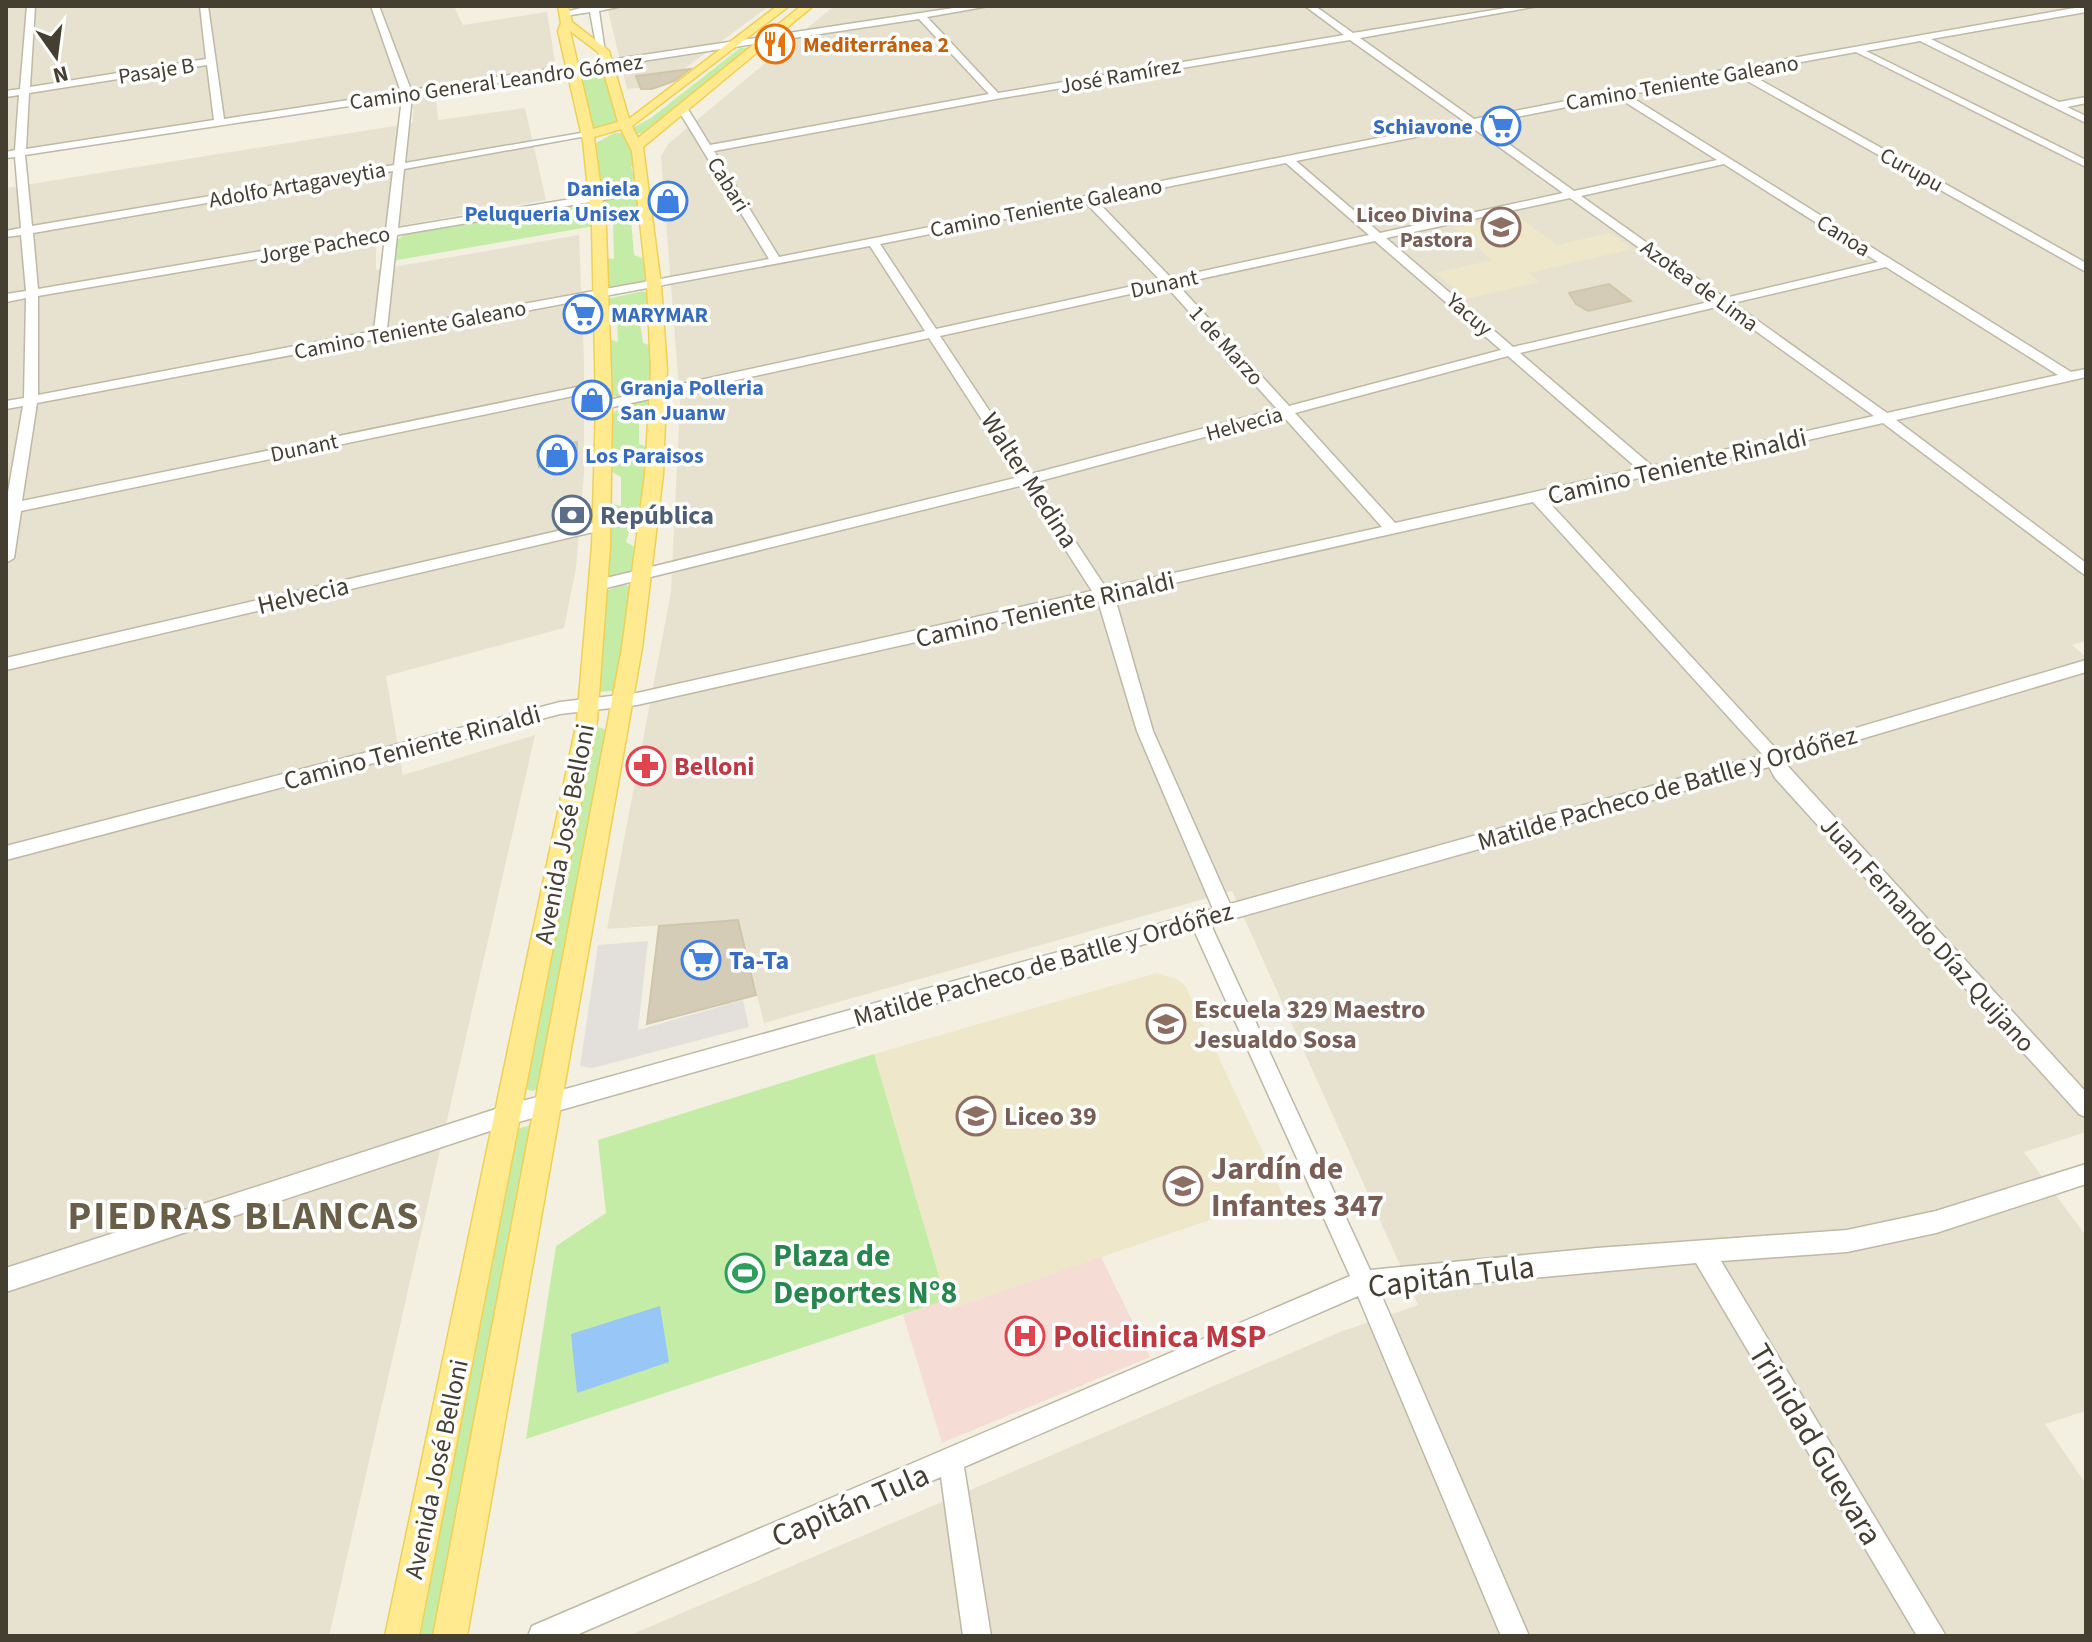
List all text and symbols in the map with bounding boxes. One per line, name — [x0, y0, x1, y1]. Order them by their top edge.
north arrow — [16, 16, 96, 96]
restaurant icon: Mediterránea 2 — [754, 23, 796, 65]
place label: Mediterránea 2 — [803, 29, 949, 61]
street label: Camino General Leandro Gómez — [348, 46, 645, 118]
street label: Camino Teniente Galeano — [1563, 47, 1801, 119]
street label: Pasaje B — [116, 49, 197, 93]
street label: José Ramírez — [1057, 50, 1183, 102]
text: N — [50, 57, 72, 92]
supermarket icon: Schiavone — [1480, 105, 1522, 147]
place label: Schiavone — [1373, 111, 1473, 143]
street label: Curupu — [1874, 139, 1949, 200]
street label: Cabari — [699, 151, 758, 218]
street label: Adolfo Artagaveytia — [206, 154, 388, 216]
street label: Camino Teniente Galeano — [927, 170, 1165, 246]
place label: Daniela Peluqueria Unisex — [464, 173, 640, 230]
shop icon: Daniela Peluqueria Unisex — [647, 180, 689, 222]
place label: Liceo Divina Pastora — [1356, 199, 1473, 256]
school or university icon: Liceo Divina Pastora — [1480, 206, 1522, 248]
street label: Canoa — [1810, 207, 1877, 265]
street label: Jorge Pacheco — [256, 218, 392, 272]
street label: Azotea de Lima — [1634, 232, 1765, 340]
street label: Dunant — [1128, 261, 1201, 307]
street label: Yacuy — [1438, 285, 1500, 344]
street label: Camino Teniente Galeano — [291, 292, 529, 368]
supermarket icon: MARYMAR — [562, 293, 604, 335]
street label: 1 de Marzo — [1181, 298, 1271, 393]
place label: MARYMAR — [611, 299, 708, 331]
place label: Granja Polleria San Juanw — [620, 372, 764, 429]
shop icon: Granja Polleria San Juanw — [571, 379, 613, 421]
street label: Helvecia — [1202, 398, 1286, 450]
street label: Walter Medina — [972, 405, 1087, 555]
street label: Camino Teniente Rinaldi — [1544, 419, 1810, 514]
street label: Dunant — [268, 425, 341, 471]
shop icon: Los Paraisos — [536, 434, 578, 476]
place label: Los Paraisos — [585, 440, 704, 472]
bank icon: República — [551, 494, 593, 536]
place label: República — [600, 497, 714, 534]
street label: Camino Teniente Rinaldi — [912, 562, 1178, 657]
street label: Helvecia — [254, 567, 352, 624]
street label: Camino Teniente Rinaldi — [279, 695, 545, 800]
street label: Matilde Pacheco de Batlle y Ordóñez — [1473, 717, 1861, 860]
street label: Avenida José Belloni — [525, 721, 604, 947]
pharmacy icon: Belloni — [625, 745, 667, 787]
place label: Belloni — [674, 748, 755, 785]
street label: Juan Fernando Díaz Quijano — [1811, 808, 2044, 1060]
street label: Matilde Pacheco de Batlle y Ordóñez — [849, 893, 1237, 1036]
supermarket icon: Ta-Ta — [680, 939, 722, 981]
place label: Ta-Ta — [729, 942, 789, 979]
place label: Escuela 329 Maestro Jesualdo Sosa — [1194, 991, 1425, 1058]
school or university icon: Escuela 329 Maestro Jesualdo Sosa — [1145, 1003, 1187, 1045]
school or university icon: Liceo 39 — [955, 1095, 997, 1137]
place label: Liceo 39 — [1004, 1098, 1097, 1135]
place label: Jardín de Infantes 347 — [1211, 1146, 1384, 1229]
school or university icon: Jardín de Infantes 347 — [1162, 1165, 1204, 1207]
district label: PIEDRAS BLANCAS — [67, 1188, 421, 1245]
place label: Plaza de Deportes N°8 — [773, 1233, 957, 1316]
street label: Capitán Tula — [1365, 1244, 1537, 1310]
sports icon: Plaza de Deportes N°8 — [724, 1252, 766, 1294]
place label: Policlinica MSP — [1053, 1314, 1266, 1360]
hospital icon: Policlinica MSP — [1004, 1315, 1046, 1357]
street label: Trinidad Guevara — [1737, 1335, 1894, 1554]
street label: Avenida José Belloni — [395, 1356, 478, 1582]
street label: Capitán Tula — [764, 1452, 937, 1560]

